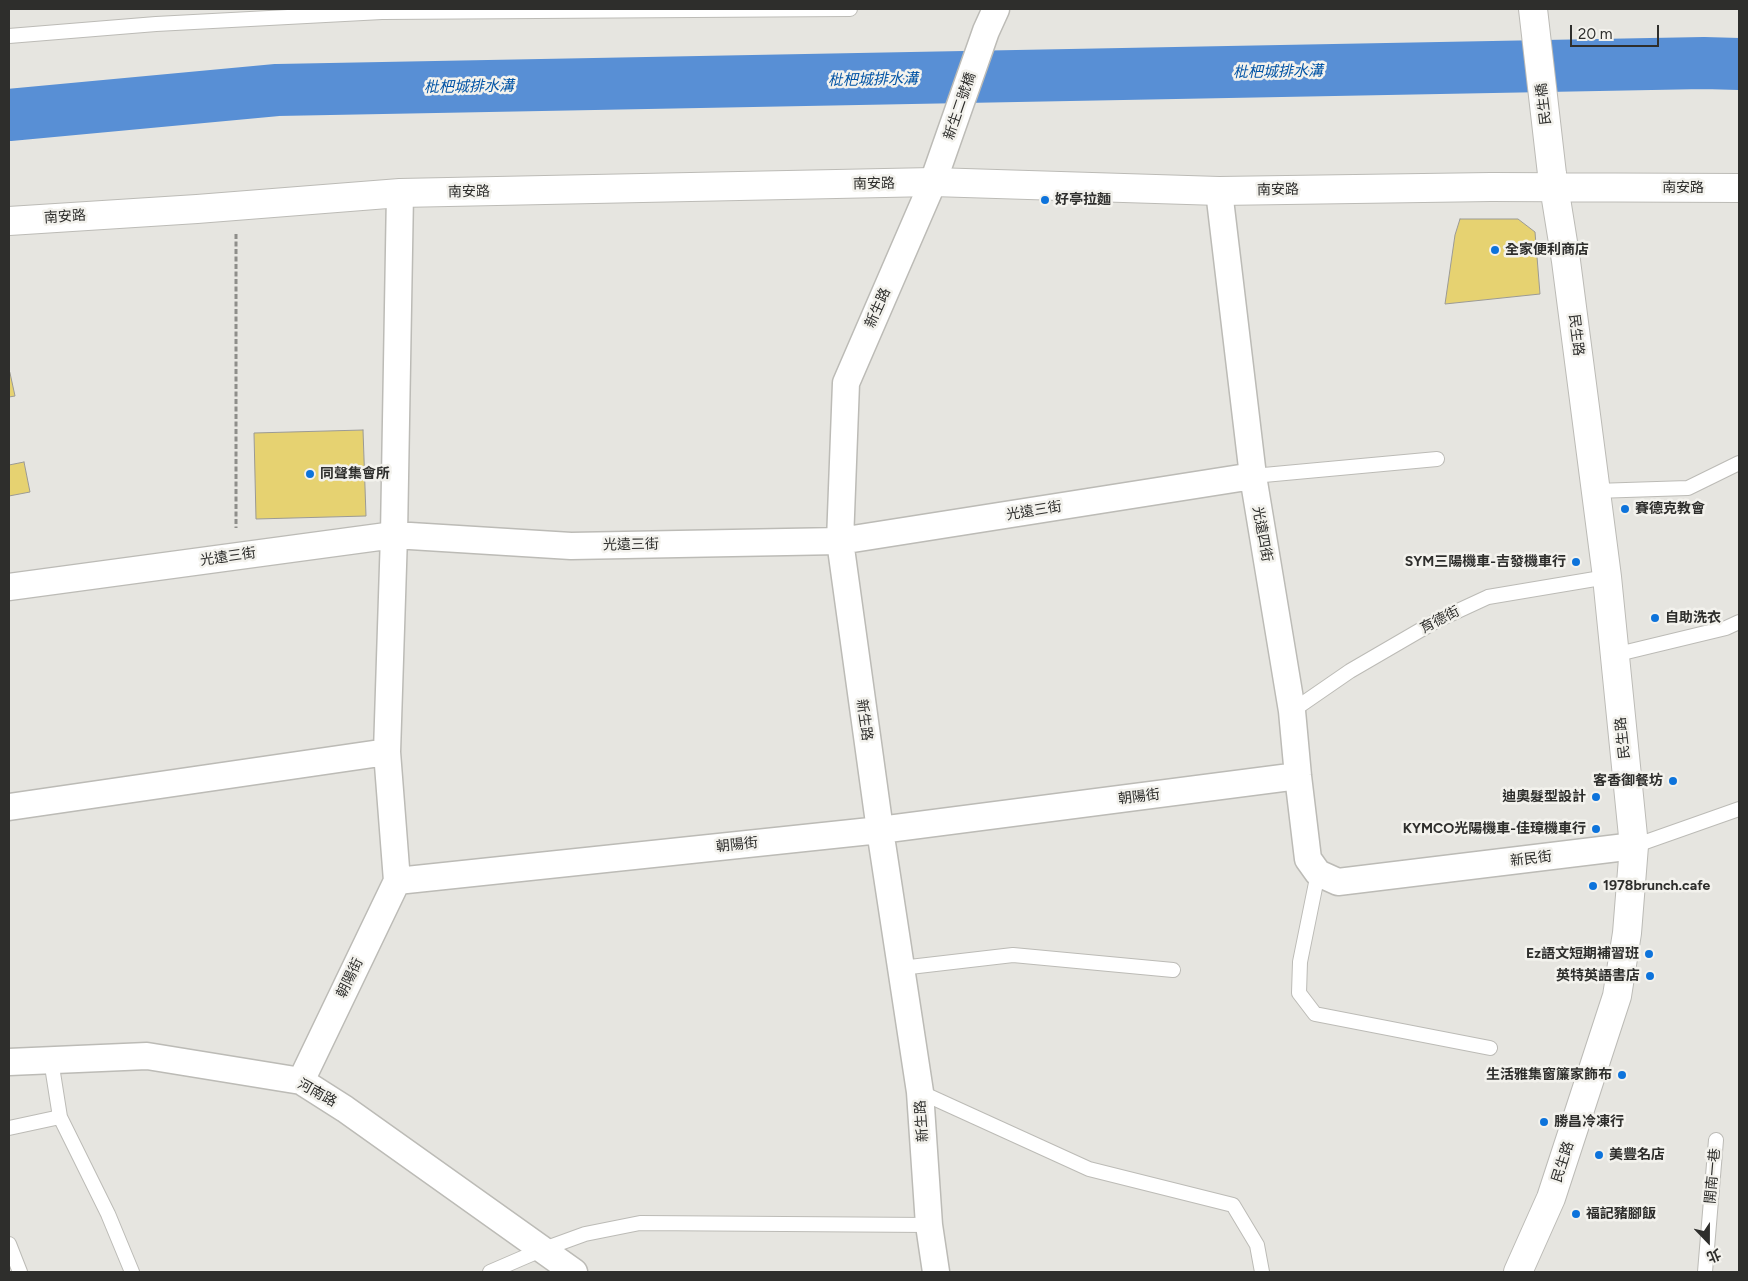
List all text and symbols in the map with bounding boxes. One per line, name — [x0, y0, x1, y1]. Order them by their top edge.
scale bar — [1573, 15, 1662, 47]
text: 20 m — [1578, 25, 1612, 43]
water label: 枇杷城排水溝 — [1233, 62, 1323, 82]
water label: 枇杷城排水溝 — [828, 70, 918, 90]
street label: 新生二號橋 — [941, 70, 979, 142]
water label: 枇杷城排水溝 — [424, 77, 514, 97]
street label: 民生橋 — [1533, 82, 1555, 126]
street label: 南安路 — [853, 175, 895, 193]
street label: 南安路 — [1662, 180, 1704, 196]
street label: 南安路 — [1257, 181, 1299, 199]
street label: 南安路 — [448, 183, 490, 201]
place label: 好亭拉麵 — [1055, 192, 1111, 208]
marker: 好亭拉麵 — [1039, 194, 1051, 206]
street label: 南安路 — [43, 207, 87, 227]
place label: 全家便利商店 — [1505, 242, 1589, 258]
marker: 全家便利商店 — [1489, 244, 1501, 256]
street label: 新生路 — [862, 285, 894, 331]
street label: 民生路 — [1565, 313, 1587, 357]
place label: 同聲集會所 — [320, 466, 390, 482]
marker: 同聲集會所 — [304, 468, 316, 480]
street label: 光遠三街 — [1005, 498, 1063, 524]
place label: 賽德克教會 — [1635, 501, 1705, 517]
marker: 賽德克教會 — [1619, 503, 1631, 515]
street label: 光遠四街 — [1249, 505, 1275, 563]
street label: 光遠三街 — [603, 536, 659, 554]
street label: 光遠三街 — [199, 545, 257, 569]
place label: SYM三陽機車-吉發機車行 — [1405, 554, 1566, 570]
marker: SYM三陽機車-吉發機車行 — [1570, 556, 1582, 568]
street label: 育德街 — [1417, 603, 1463, 637]
place label: 自助洗衣 — [1665, 610, 1721, 626]
marker: 自助洗衣 — [1649, 612, 1661, 624]
street label: 新生路 — [853, 698, 875, 742]
street label: 民生路 — [1612, 716, 1634, 760]
place label: 客香御餐坊 — [1593, 773, 1663, 789]
marker: 客香御餐坊 — [1667, 775, 1679, 787]
street label: 朝陽街 — [1117, 786, 1161, 808]
place label: 迪奧髮型設計 — [1502, 789, 1586, 805]
marker: 迪奧髮型設計 — [1590, 791, 1602, 803]
place label: KYMCO光陽機車-佳璋機車行 — [1403, 821, 1586, 837]
marker: KYMCO光陽機車-佳璋機車行 — [1590, 823, 1602, 835]
street label: 朝陽街 — [715, 834, 759, 856]
street label: 新民街 — [1509, 848, 1553, 870]
place label: 1978brunch.cafe — [1603, 878, 1710, 894]
marker: 1978brunch.cafe — [1587, 880, 1599, 892]
place label: Ez語文短期補習班 — [1526, 946, 1639, 962]
marker: Ez語文短期補習班 — [1643, 948, 1655, 960]
street label: 朝陽街 — [333, 955, 367, 1001]
place label: 英特英語書店 — [1556, 968, 1640, 984]
marker: 英特英語書店 — [1644, 970, 1656, 982]
place label: 生活雅集窗簾家飾布 — [1486, 1067, 1612, 1083]
marker: 生活雅集窗簾家飾布 — [1616, 1069, 1628, 1081]
street label: 河南路 — [295, 1075, 339, 1111]
street label: 新生路 — [912, 1099, 932, 1143]
place label: 勝昌冷凍行 — [1554, 1114, 1624, 1130]
marker: 勝昌冷凍行 — [1538, 1116, 1550, 1128]
street label: 民生路 — [1549, 1139, 1577, 1185]
place label: 美豐名店 — [1609, 1147, 1665, 1163]
street label: 開南一巷 — [1702, 1147, 1724, 1205]
marker: 美豐名店 — [1593, 1149, 1605, 1161]
place label: 福記豬腳飯 — [1586, 1206, 1656, 1222]
marker: 福記豬腳飯 — [1570, 1208, 1582, 1220]
north arrow — [1683, 1216, 1733, 1266]
text: 北 — [1704, 1245, 1723, 1266]

